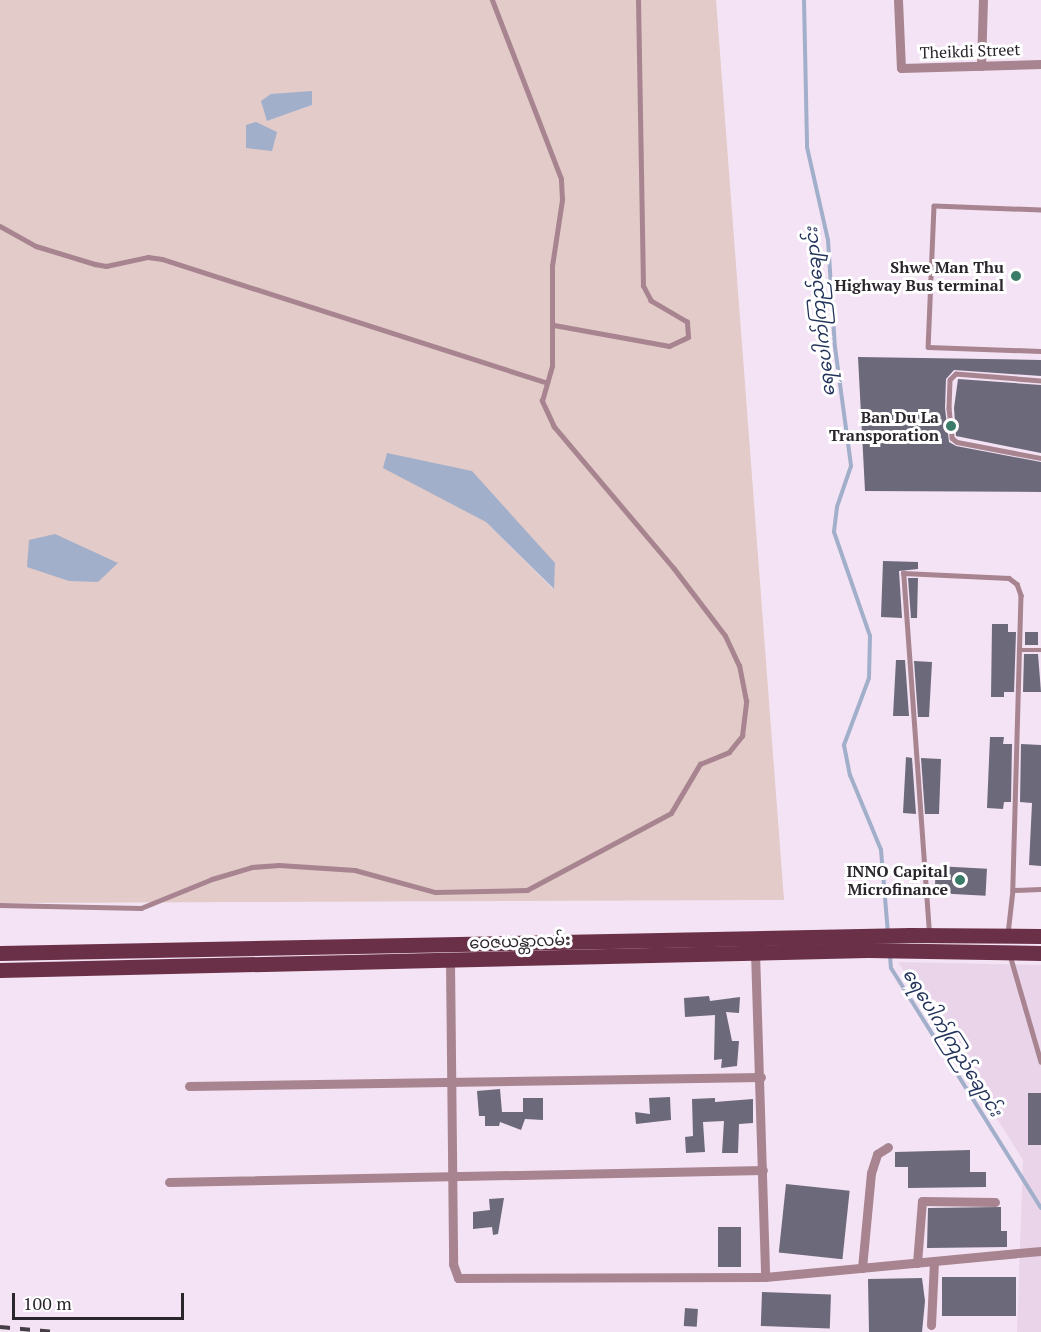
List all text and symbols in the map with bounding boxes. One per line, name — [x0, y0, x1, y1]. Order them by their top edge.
street label: Theikdi Street — [919, 40, 1021, 62]
water label: ရေပေါက်ကြည်ချောင်း — [799, 226, 839, 398]
place label: Shwe Man Thu Highway Bus terminal — [835, 257, 1004, 295]
marker: Shwe Man Thu Highway Bus terminal — [1009, 269, 1023, 283]
place label: Ban Du La Transporation — [829, 407, 939, 445]
marker: Ban Du La Transporation — [944, 419, 958, 433]
place label: INNO Capital Microfinance — [846, 861, 948, 899]
marker: INNO Capital Microfinance — [953, 873, 967, 887]
street label: ဝေဇယန္တာလမ်း — [469, 930, 571, 952]
water label: ရေပေါက်ကြည်ချောင်း — [899, 964, 1007, 1120]
scale bar — [15, 1281, 188, 1319]
text: 100 m — [23, 1291, 72, 1315]

